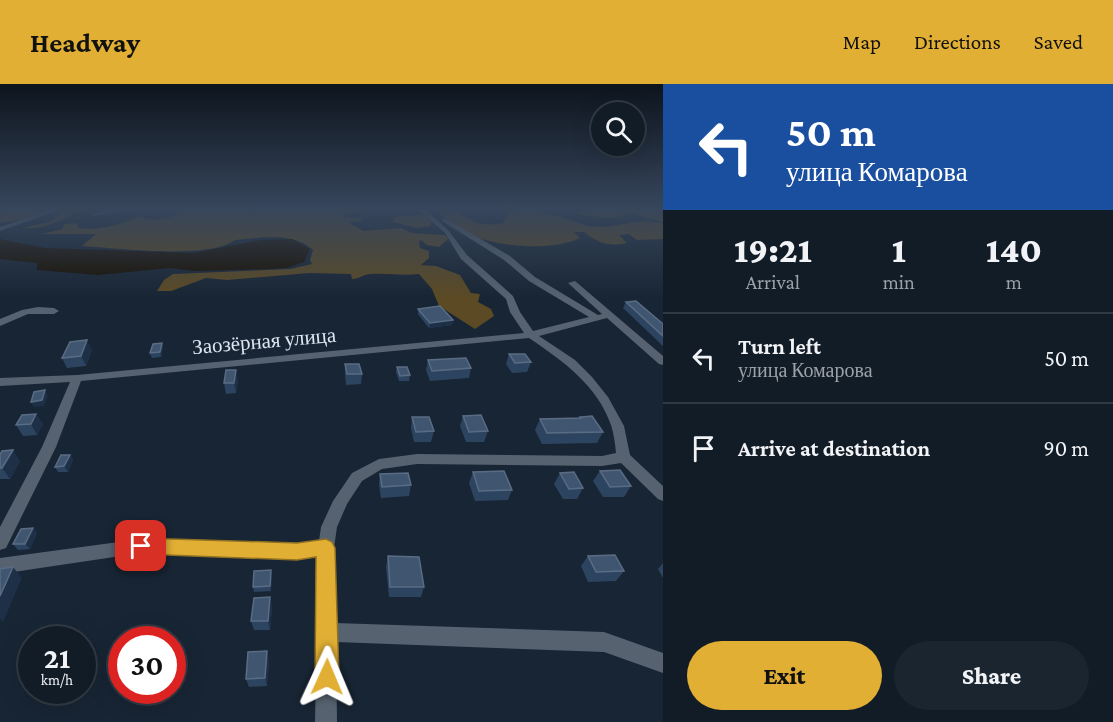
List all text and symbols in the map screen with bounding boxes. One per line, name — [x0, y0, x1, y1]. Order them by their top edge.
text: Headway — [30, 27, 140, 58]
text: Map — [843, 30, 881, 54]
text: Directions — [914, 30, 1001, 54]
text: Saved — [1034, 30, 1083, 54]
map controls — [591, 102, 645, 156]
button: search — [591, 102, 645, 156]
icon: left — [687, 108, 765, 186]
text: 50 m — [786, 108, 876, 155]
text: улица Комарова — [786, 157, 968, 187]
text: 19:21 — [734, 230, 812, 270]
text: 1 — [892, 230, 906, 270]
text: 140 — [986, 230, 1042, 270]
text: Arrival — [746, 271, 800, 293]
text: min — [883, 271, 915, 293]
text: m — [1006, 271, 1022, 293]
street label: Заозёрная улица — [191, 323, 338, 359]
text: Turn left — [738, 334, 821, 359]
icon: left — [687, 342, 720, 375]
text: 50 m — [1044, 346, 1089, 371]
text: улица Комарова — [738, 359, 873, 381]
icon: arrive — [687, 432, 720, 465]
text: Arrive at destination — [738, 436, 930, 461]
text: 90 m — [1044, 436, 1089, 461]
pin — [115, 520, 166, 571]
icon: arrive — [124, 529, 157, 562]
speed limit sign: 30 — [108, 626, 186, 704]
text: 21 — [44, 641, 70, 674]
button: Exit — [687, 641, 882, 710]
button: Share — [894, 641, 1089, 710]
position arrow — [295, 645, 359, 709]
text: km/h — [41, 672, 73, 688]

